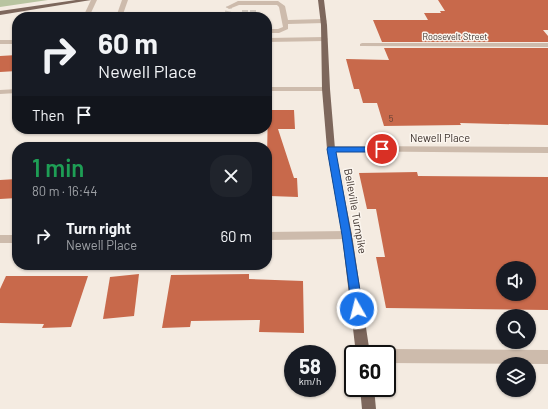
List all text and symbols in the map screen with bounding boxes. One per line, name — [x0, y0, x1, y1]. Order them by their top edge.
text: 60 m — [98, 26, 158, 60]
icon: right — [32, 28, 84, 80]
street label: Roosevelt Street — [423, 31, 487, 42]
text: Newell Place — [98, 60, 197, 82]
icon: arrive — [73, 104, 95, 126]
text: Then — [32, 106, 65, 124]
house number: 5 — [389, 113, 394, 124]
street label: Newell Place — [410, 131, 470, 144]
pin — [365, 132, 399, 166]
icon: arrive — [371, 138, 393, 160]
text: 1 min — [32, 153, 84, 182]
button: close — [210, 155, 252, 197]
street label: Belleville Turnpike — [342, 167, 370, 255]
text: 80 m · 16:44 — [32, 183, 97, 199]
text: Turn right — [66, 219, 131, 237]
icon: right — [32, 225, 54, 247]
text: 60 m — [220, 227, 252, 245]
text: Newell Place — [66, 237, 137, 253]
map controls — [496, 261, 536, 397]
button: sound — [496, 261, 536, 301]
position arrow — [336, 288, 378, 330]
button: search — [496, 309, 536, 349]
speed limit sign: 60 — [344, 345, 396, 397]
text: 58 — [299, 354, 321, 378]
button: layers — [496, 357, 536, 397]
text: km/h — [299, 375, 321, 387]

